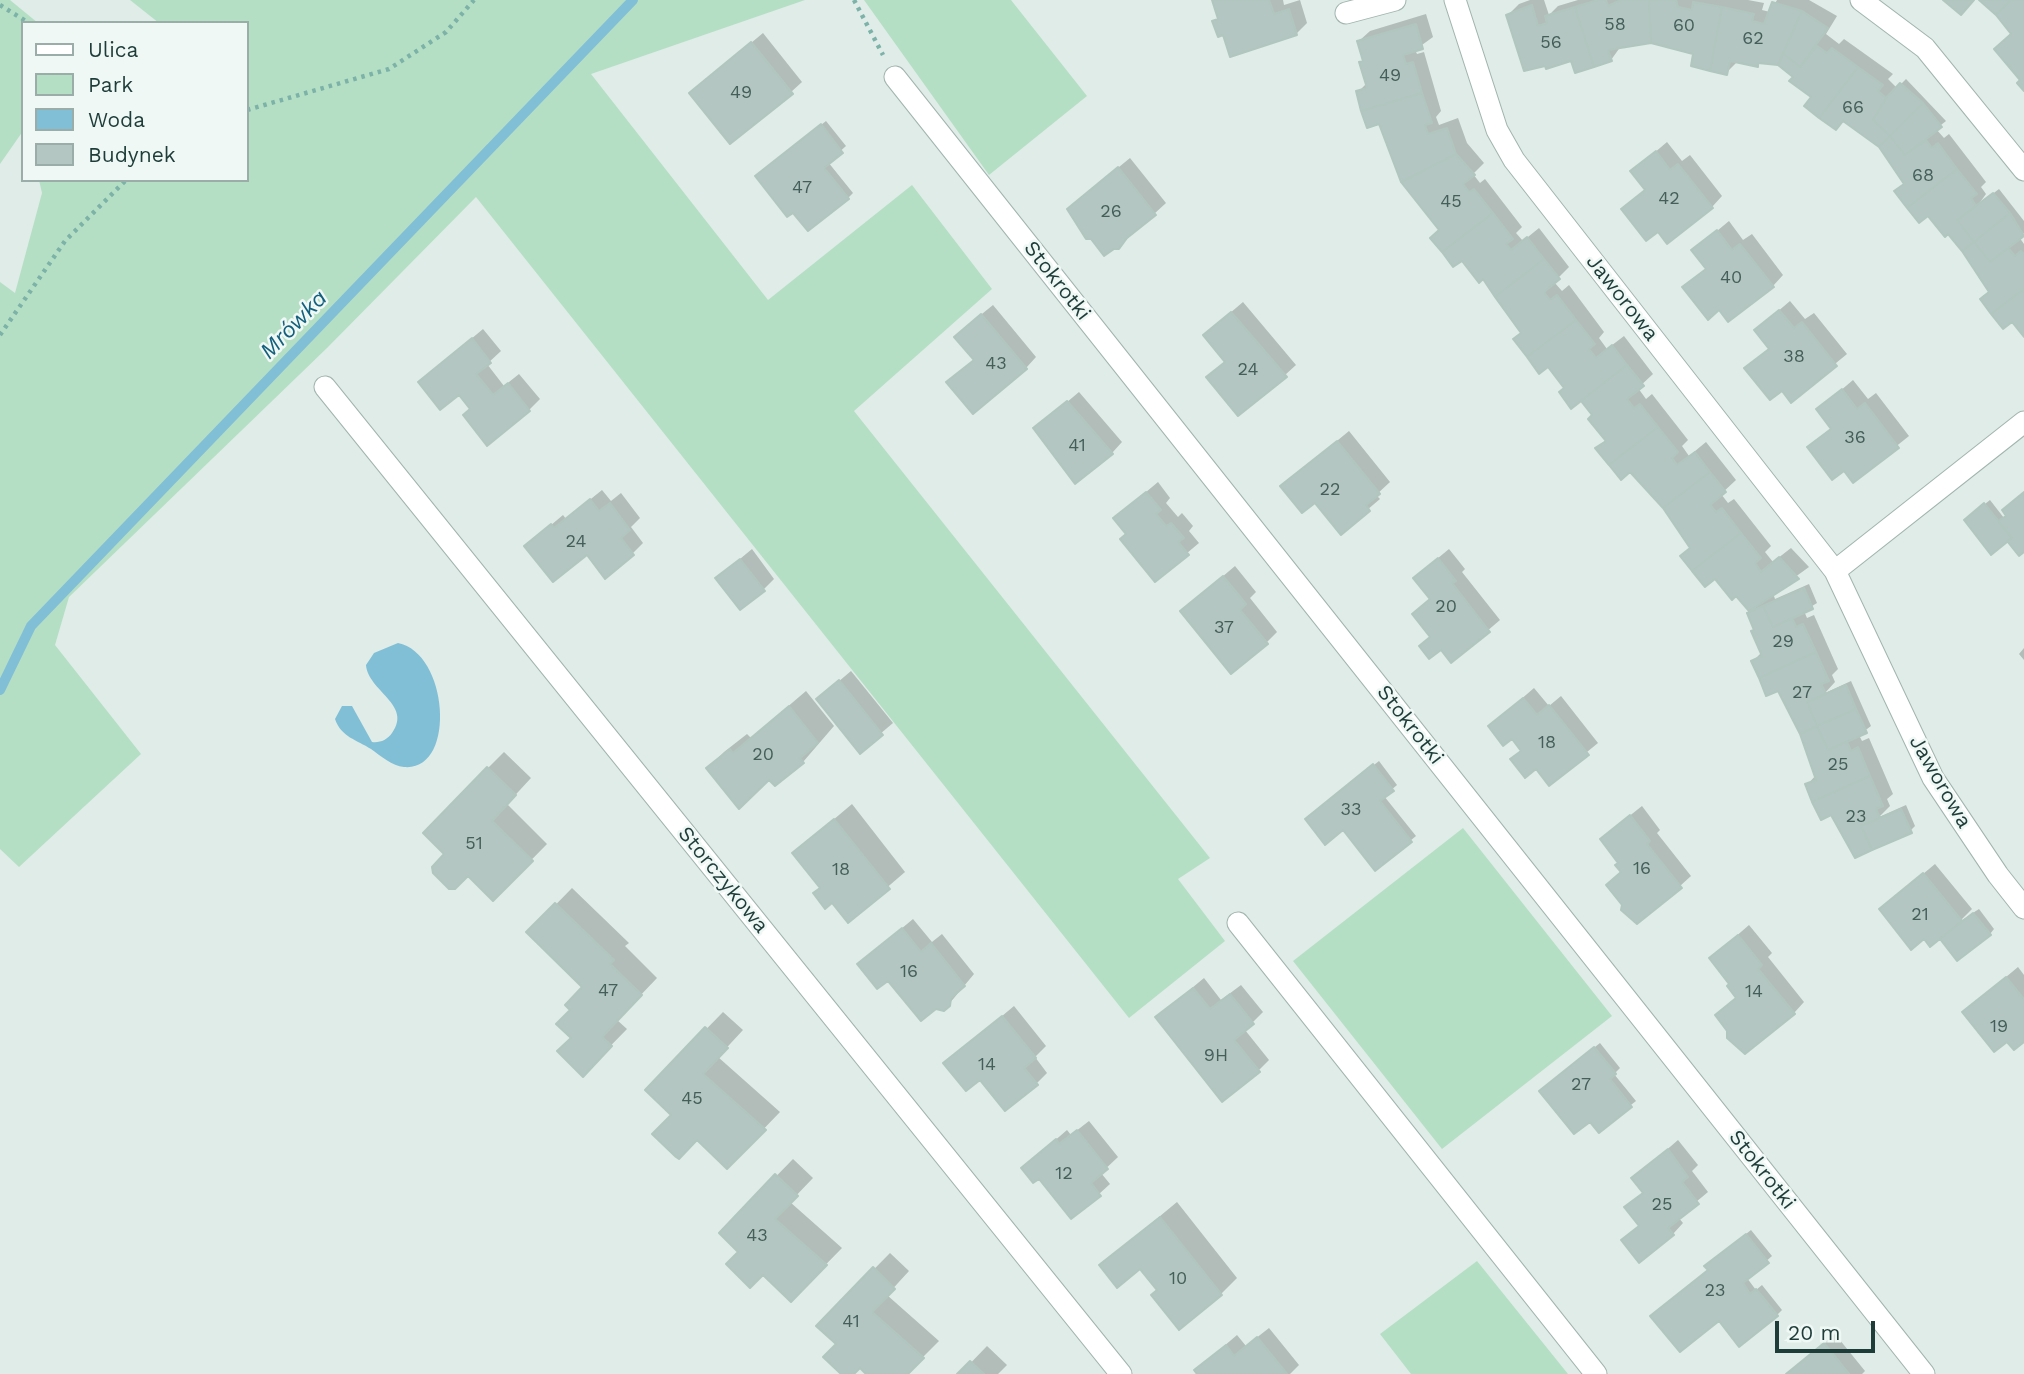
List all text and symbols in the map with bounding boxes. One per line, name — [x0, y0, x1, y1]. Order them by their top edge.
house number: 58 — [1604, 14, 1626, 36]
house number: 60 — [1673, 15, 1695, 37]
legend — [21, 21, 248, 182]
house number: 62 — [1742, 28, 1764, 50]
house number: 56 — [1540, 32, 1562, 54]
text: Ulica — [88, 37, 138, 62]
house number: 49 — [1379, 65, 1401, 87]
text: Park — [88, 72, 133, 97]
house number: 49 — [730, 82, 752, 104]
house number: 66 — [1842, 97, 1864, 119]
text: Woda — [88, 107, 145, 132]
text: Budynek — [88, 142, 176, 167]
house number: 68 — [1912, 165, 1934, 187]
house number: 47 — [792, 177, 812, 199]
house number: 42 — [1658, 188, 1680, 210]
house number: 45 — [1440, 191, 1462, 213]
house number: 26 — [1100, 201, 1122, 223]
street label: Stokrotki — [1018, 236, 1096, 326]
street label: Jaworowa — [1580, 250, 1664, 346]
house number: 40 — [1720, 267, 1742, 289]
water label: Mrówka — [255, 285, 333, 365]
house number: 38 — [1783, 346, 1805, 368]
house number: 43 — [985, 353, 1007, 375]
house number: 24 — [1238, 359, 1258, 381]
house number: 36 — [1844, 427, 1866, 449]
house number: 41 — [1068, 435, 1086, 457]
house number: 22 — [1320, 479, 1340, 501]
house number: 24 — [566, 531, 586, 553]
house number: 20 — [1435, 596, 1457, 618]
house number: 37 — [1214, 617, 1234, 639]
house number: 29 — [1772, 631, 1794, 653]
street label: Stokrotki — [1371, 680, 1449, 770]
house number: 27 — [1792, 682, 1812, 704]
street label: Jaworowa — [1903, 731, 1977, 833]
house number: 18 — [1538, 732, 1556, 754]
house number: 20 — [752, 744, 774, 766]
house number: 25 — [1828, 754, 1848, 776]
house number: 33 — [1341, 799, 1361, 821]
house number: 23 — [1846, 806, 1866, 828]
street label: Storczykowa — [672, 822, 774, 938]
house number: 51 — [465, 833, 483, 855]
house number: 16 — [1633, 858, 1651, 880]
house number: 18 — [832, 859, 850, 881]
house number: 21 — [1911, 904, 1929, 926]
house number: 16 — [900, 961, 918, 983]
house number: 47 — [598, 980, 618, 1002]
house number: 14 — [1745, 981, 1763, 1003]
house number: 19 — [1990, 1016, 2008, 1038]
house number: 9H — [1204, 1045, 1228, 1067]
house number: 14 — [978, 1054, 996, 1076]
house number: 27 — [1571, 1074, 1591, 1096]
house number: 45 — [681, 1088, 703, 1110]
street label: Stokrotki — [1723, 1125, 1801, 1215]
house number: 12 — [1055, 1163, 1073, 1185]
house number: 25 — [1652, 1194, 1672, 1216]
house number: 43 — [746, 1225, 768, 1247]
house number: 10 — [1169, 1268, 1187, 1290]
house number: 23 — [1705, 1280, 1725, 1302]
scale bar — [1779, 1308, 1879, 1352]
house number: 41 — [842, 1311, 860, 1333]
text: 20 m — [1788, 1320, 1840, 1345]

